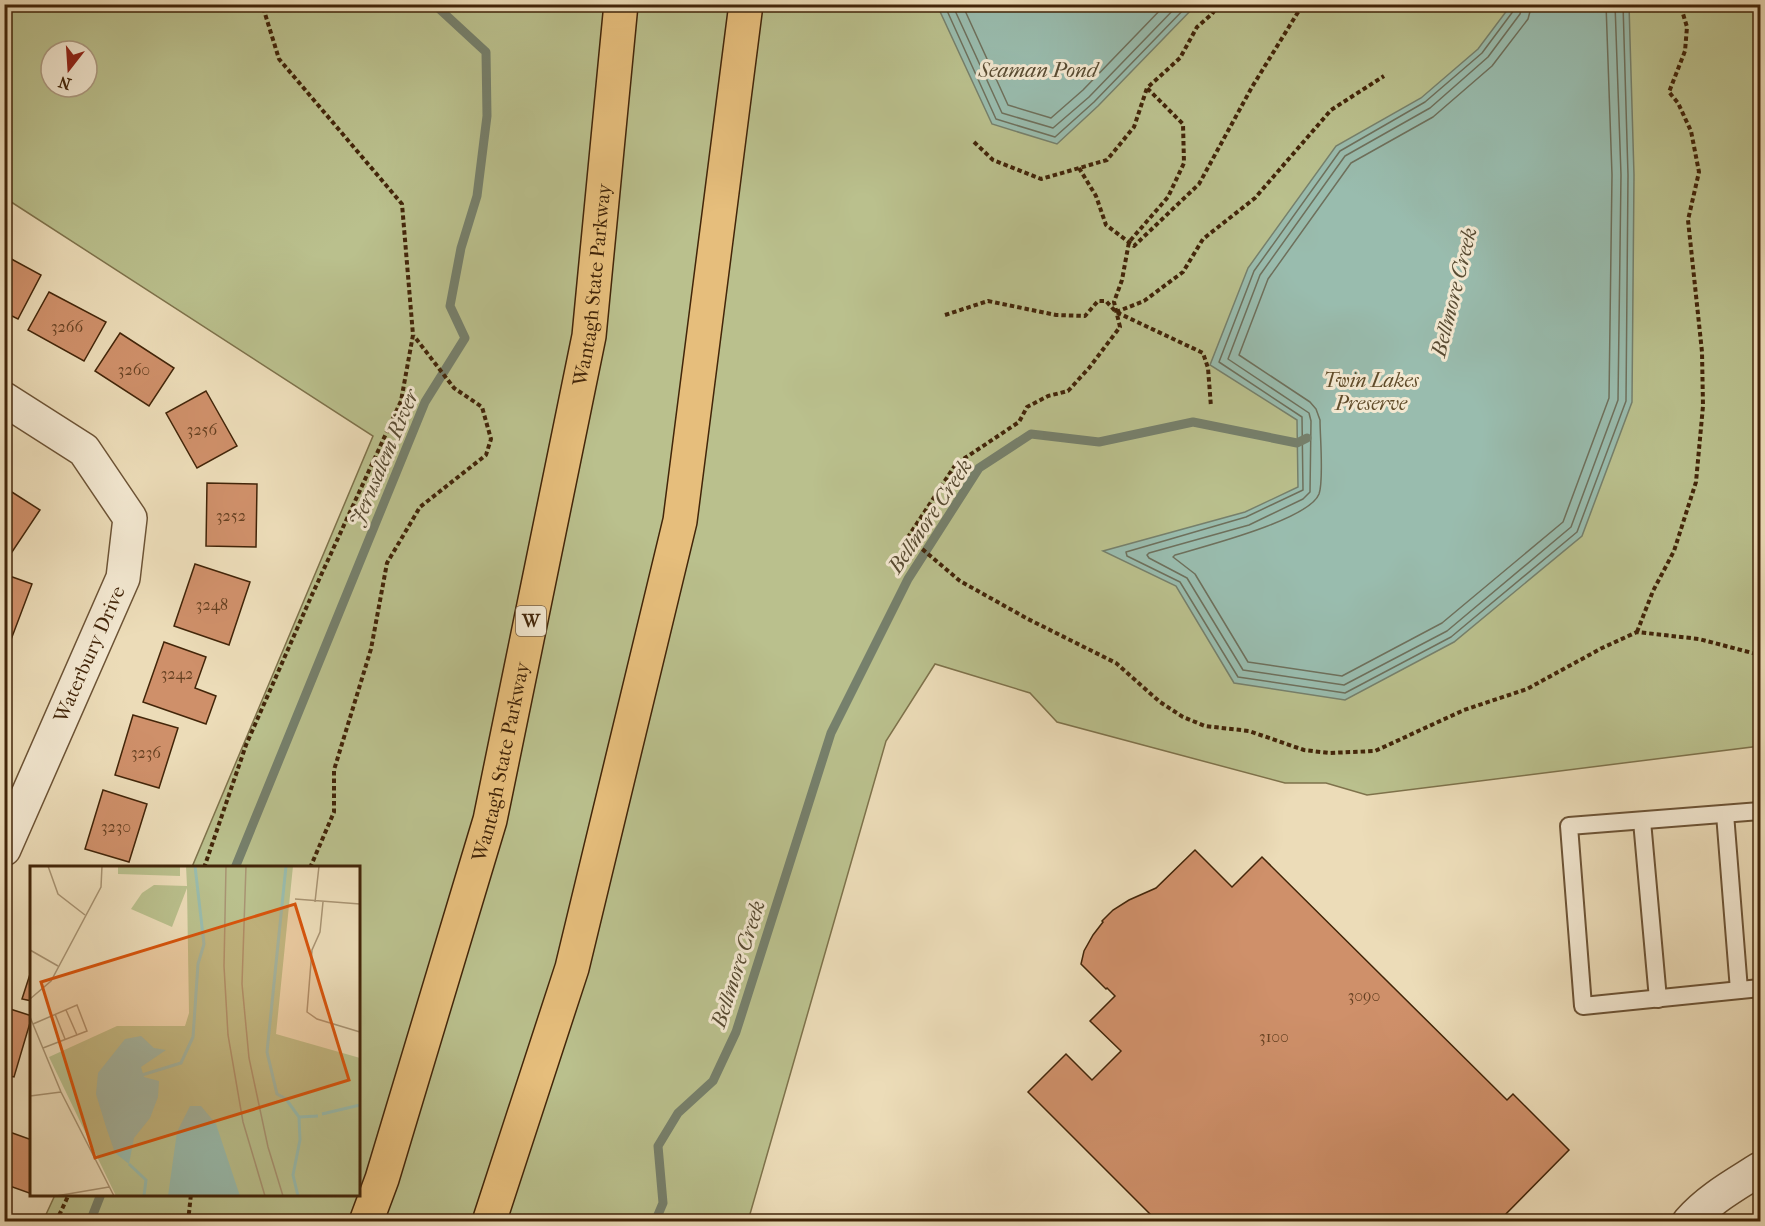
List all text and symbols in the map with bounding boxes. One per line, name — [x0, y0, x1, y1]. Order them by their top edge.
north arrow — [39, 39, 99, 99]
water label: Seaman Pond — [978, 58, 1100, 82]
text: N — [55, 72, 73, 94]
street label: Wantagh State Parkway — [568, 181, 616, 389]
water label: Bellmore Creek — [1426, 225, 1482, 360]
house number: 3266 — [51, 317, 83, 336]
house number: 3260 — [118, 360, 150, 379]
park label: Twin Lakes Preserve — [1323, 369, 1420, 415]
water label: Jerusalem River — [344, 384, 424, 530]
house number: 3256 — [187, 420, 218, 439]
water label: Bellmore Creek — [882, 454, 977, 578]
house number: 3252 — [216, 506, 246, 525]
street label: Waterbury Drive — [49, 582, 130, 727]
house number: 3248 — [196, 595, 228, 614]
road number: W — [516, 606, 546, 636]
street label: Wantagh State Parkway — [467, 659, 534, 865]
house number: 3242 — [161, 664, 193, 683]
house number: 3236 — [131, 743, 161, 762]
house number: 3230 — [101, 817, 131, 836]
inset map — [30, 866, 360, 1196]
water label: Bellmore Creek — [706, 897, 770, 1032]
house number: 3090 — [1348, 986, 1380, 1005]
house number: 3100 — [1259, 1027, 1289, 1046]

